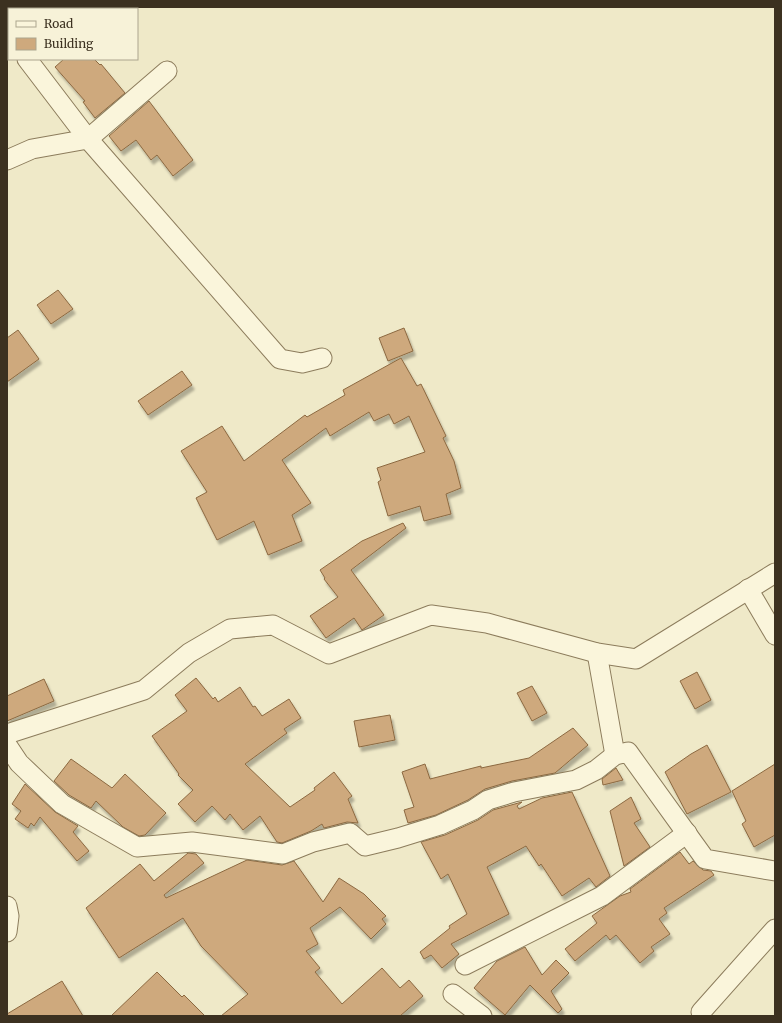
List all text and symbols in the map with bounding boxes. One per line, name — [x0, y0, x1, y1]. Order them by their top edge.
legend — [8, 8, 138, 60]
text: Road — [44, 16, 73, 31]
text: Building — [44, 36, 94, 51]

